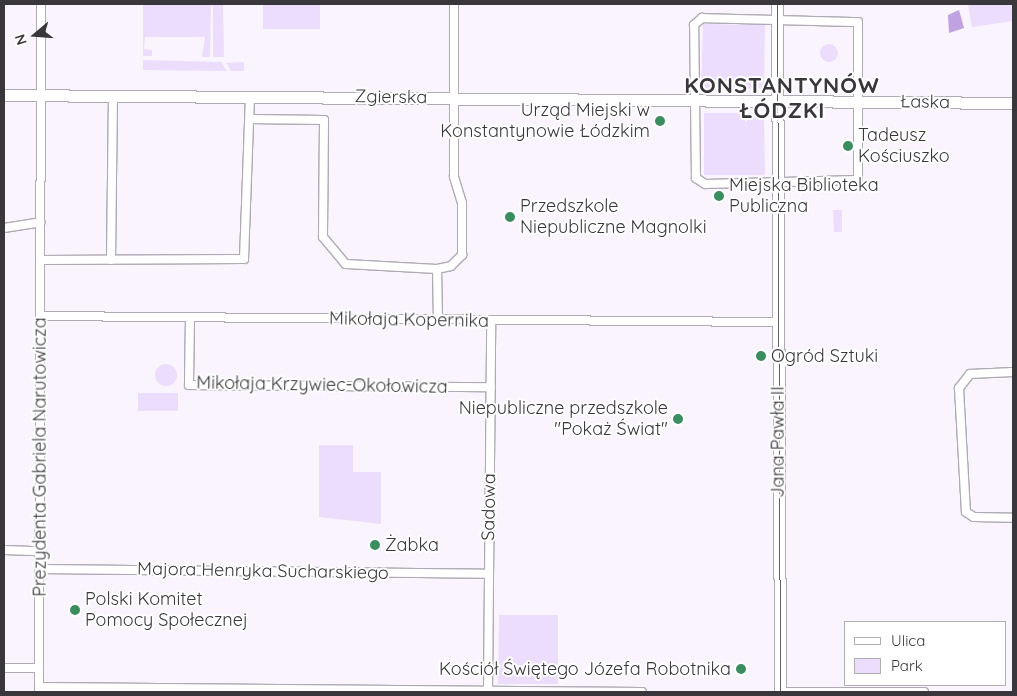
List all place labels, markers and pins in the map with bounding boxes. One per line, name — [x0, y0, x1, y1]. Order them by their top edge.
place label: Urząd Miejski w Konstantynowie Łódzkim — [440, 100, 650, 142]
marker: Urząd Miejski w Konstantynowie Łódzkim — [654, 115, 666, 127]
place label: Tadeusz Kościuszko — [858, 125, 950, 168]
marker: Tadeusz Kościuszko — [842, 140, 854, 152]
place label: Miejska Biblioteka Publiczna — [729, 175, 879, 218]
marker: Miejska Biblioteka Publiczna — [713, 190, 725, 202]
place label: Przedszkole Niepubliczne Magnolki — [520, 196, 707, 238]
marker: Przedszkole Niepubliczne Magnolki — [504, 211, 516, 223]
place label: Ogród Sztuki — [771, 345, 878, 367]
marker: Ogród Sztuki — [755, 350, 767, 362]
place label: Niepubliczne przedszkole "Pokaż Świat" — [459, 398, 668, 440]
marker: Niepubliczne przedszkole "Pokaż Świat" — [672, 413, 684, 425]
place label: Żabka — [385, 534, 439, 556]
marker: Żabka — [369, 539, 381, 551]
place label: Polski Komitet Pomocy Społecznej — [85, 589, 248, 632]
marker: Polski Komitet Pomocy Społecznej — [69, 604, 81, 616]
place label: Kościół Świętego Józefa Robotnika — [439, 658, 731, 680]
marker: Kościół Świętego Józefa Robotnika — [735, 663, 747, 675]

